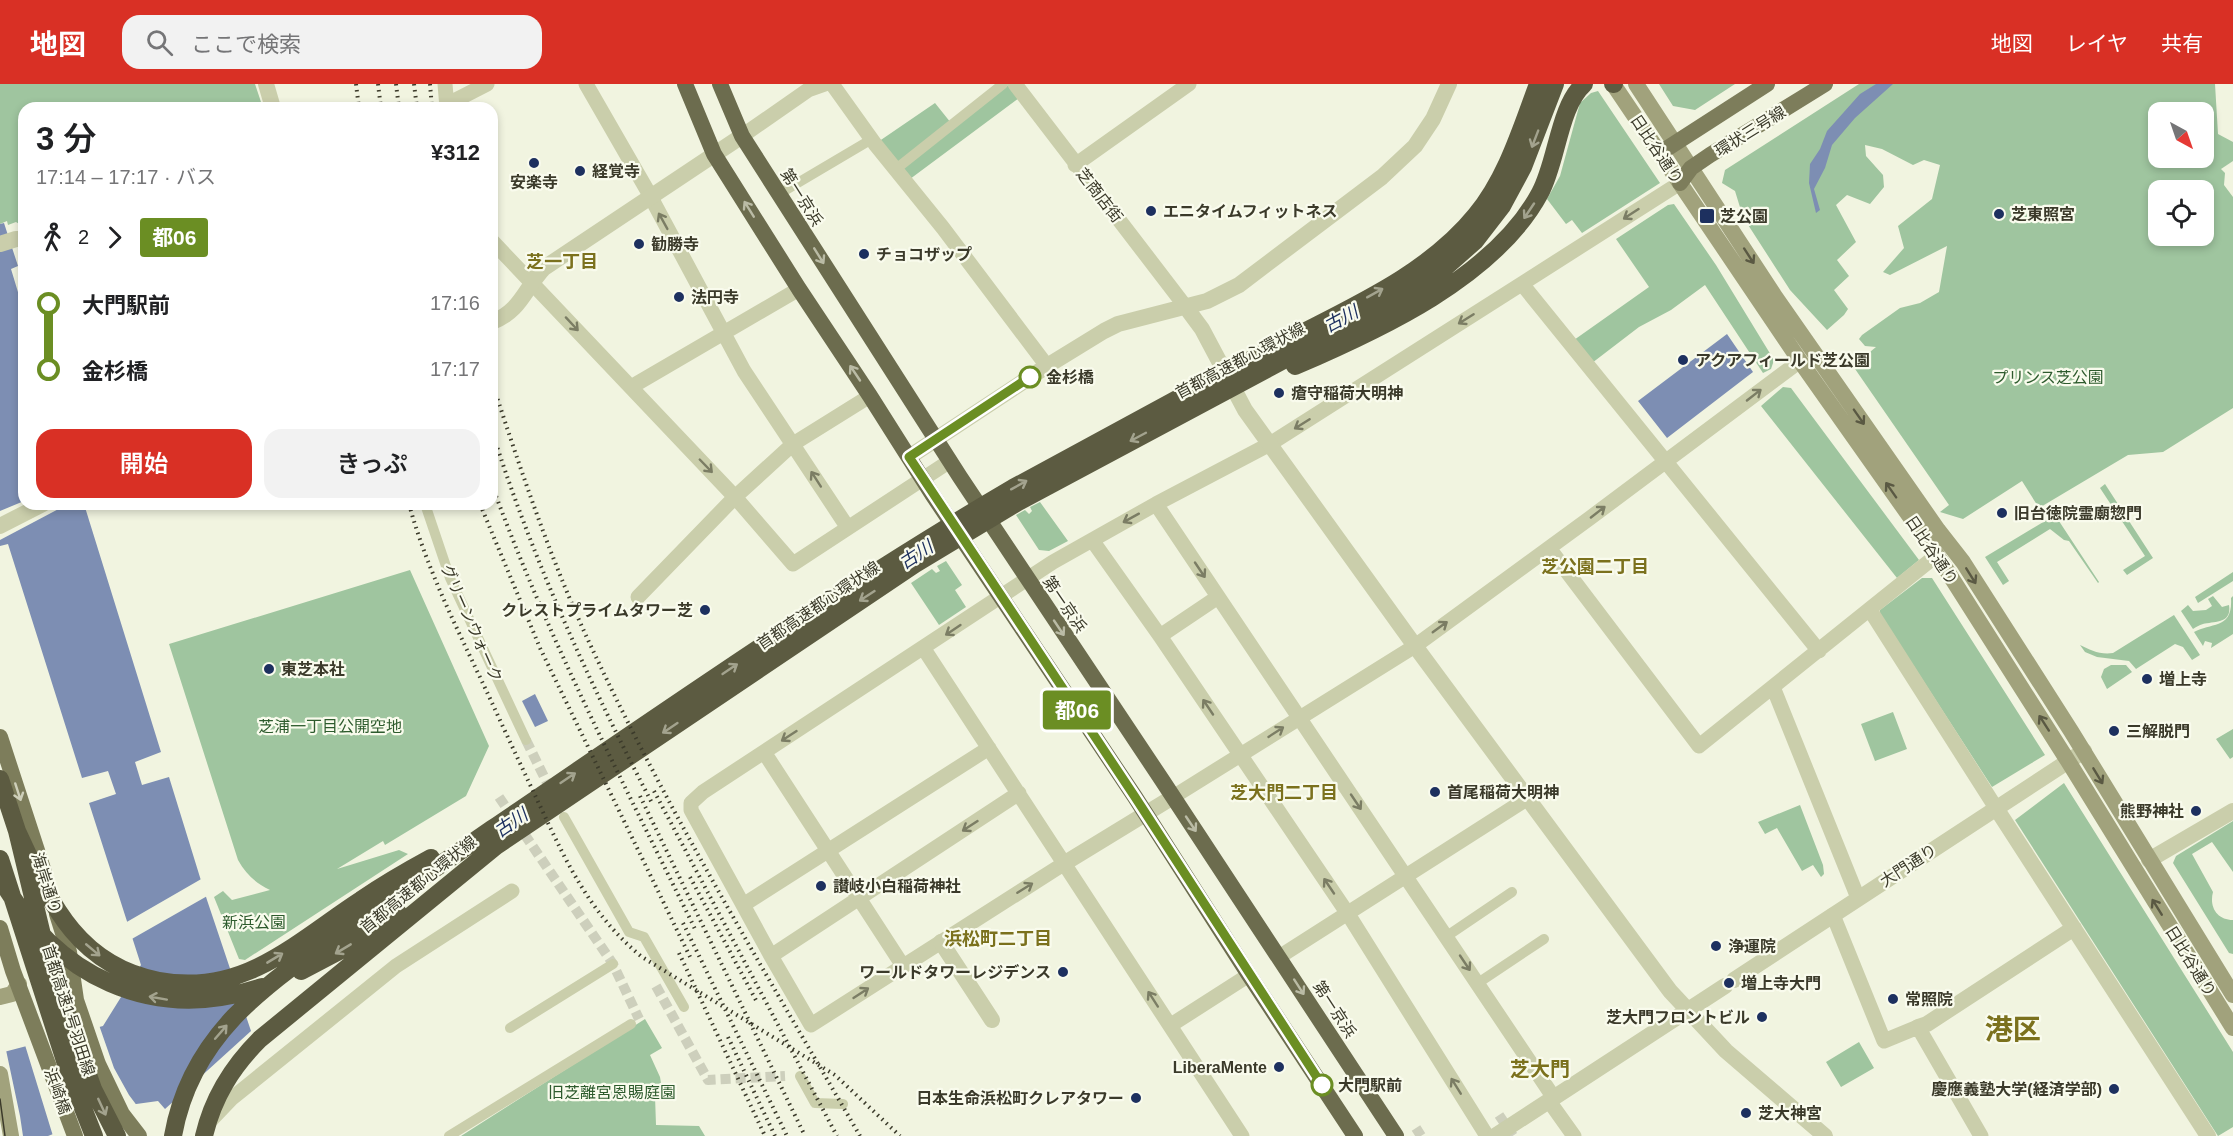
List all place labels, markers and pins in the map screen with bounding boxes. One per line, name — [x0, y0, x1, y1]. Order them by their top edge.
marker: 安楽寺 — [527, 156, 541, 170]
place label: 経覚寺 — [592, 163, 640, 180]
marker: 経覚寺 — [573, 164, 587, 178]
place label: 安楽寺 — [510, 174, 558, 191]
place label: エニタイムフィットネス — [1163, 203, 1337, 220]
marker: エニタイムフィットネス — [1144, 204, 1158, 218]
place label: 芝東照宮 — [2011, 206, 2075, 223]
marker: 芝公園 — [1698, 207, 1716, 225]
marker: 芝東照宮 — [1992, 207, 2006, 221]
place label: 芝公園 — [1720, 208, 1768, 225]
place label: 勧勝寺 — [651, 235, 699, 253]
marker: 勧勝寺 — [632, 237, 646, 251]
place label: チョコザップ — [876, 246, 972, 263]
marker: チョコザップ — [857, 247, 871, 261]
place label: 法円寺 — [691, 289, 739, 306]
marker: 法円寺 — [672, 290, 686, 304]
place label: アクアフィールド芝公園 — [1695, 352, 1870, 369]
marker: アクアフィールド芝公園 — [1676, 353, 1690, 367]
marker: 金杉橋 — [1019, 366, 1041, 388]
place label: 金杉橋 — [1046, 369, 1094, 386]
place label: 瘡守稲荷大明神 — [1291, 384, 1403, 402]
marker: 瘡守稲荷大明神 — [1272, 386, 1286, 400]
place label: 旧台徳院霊廟惣門 — [2014, 505, 2142, 522]
marker: 旧台徳院霊廟惣門 — [1995, 506, 2009, 520]
place label: クレストプライムタワー芝 — [501, 602, 693, 619]
marker: クレストプライムタワー芝 — [698, 603, 712, 617]
place label: 東芝本社 — [281, 660, 345, 678]
marker: 東芝本社 — [262, 662, 276, 676]
place label: 増上寺 — [2159, 670, 2207, 688]
marker: 増上寺 — [2140, 672, 2154, 686]
place label: 三解脱門 — [2126, 723, 2190, 740]
marker: 三解脱門 — [2107, 724, 2121, 738]
place label: 首尾稲荷大明神 — [1447, 783, 1559, 801]
marker: 首尾稲荷大明神 — [1428, 785, 1442, 799]
place label: 熊野神社 — [2120, 802, 2184, 820]
marker: 熊野神社 — [2189, 804, 2203, 818]
place label: 讃岐小白稲荷神社 — [833, 877, 961, 895]
marker: 讃岐小白稲荷神社 — [814, 879, 828, 893]
place label: 浄運院 — [1728, 938, 1776, 955]
marker: 浄運院 — [1709, 939, 1723, 953]
place label: ワールドタワーレジデンス — [859, 964, 1051, 981]
marker: ワールドタワーレジデンス — [1056, 965, 1070, 979]
place label: 増上寺大門 — [1741, 974, 1821, 992]
marker: 増上寺大門 — [1722, 976, 1736, 990]
place label: 常照院 — [1905, 991, 1953, 1008]
marker: 常照院 — [1886, 992, 1900, 1006]
place label: 芝大門フロントビル — [1606, 1009, 1750, 1026]
marker: 芝大門フロントビル — [1755, 1010, 1769, 1024]
place label: LiberaMente — [1173, 1059, 1267, 1076]
marker: LiberaMente — [1272, 1060, 1286, 1074]
marker: 大門駅前 — [1311, 1074, 1333, 1096]
place label: 大門駅前 — [1338, 1077, 1402, 1094]
place label: 慶應義塾大学(経済学部) — [1931, 1081, 2102, 1098]
marker: 慶應義塾大学(経済学部) — [2107, 1082, 2121, 1096]
place label: 日本生命浜松町クレアタワー — [916, 1090, 1124, 1107]
marker: 日本生命浜松町クレアタワー — [1129, 1091, 1143, 1105]
place label: 芝大神宮 — [1758, 1104, 1822, 1122]
marker: 芝大神宮 — [1739, 1106, 1753, 1120]

